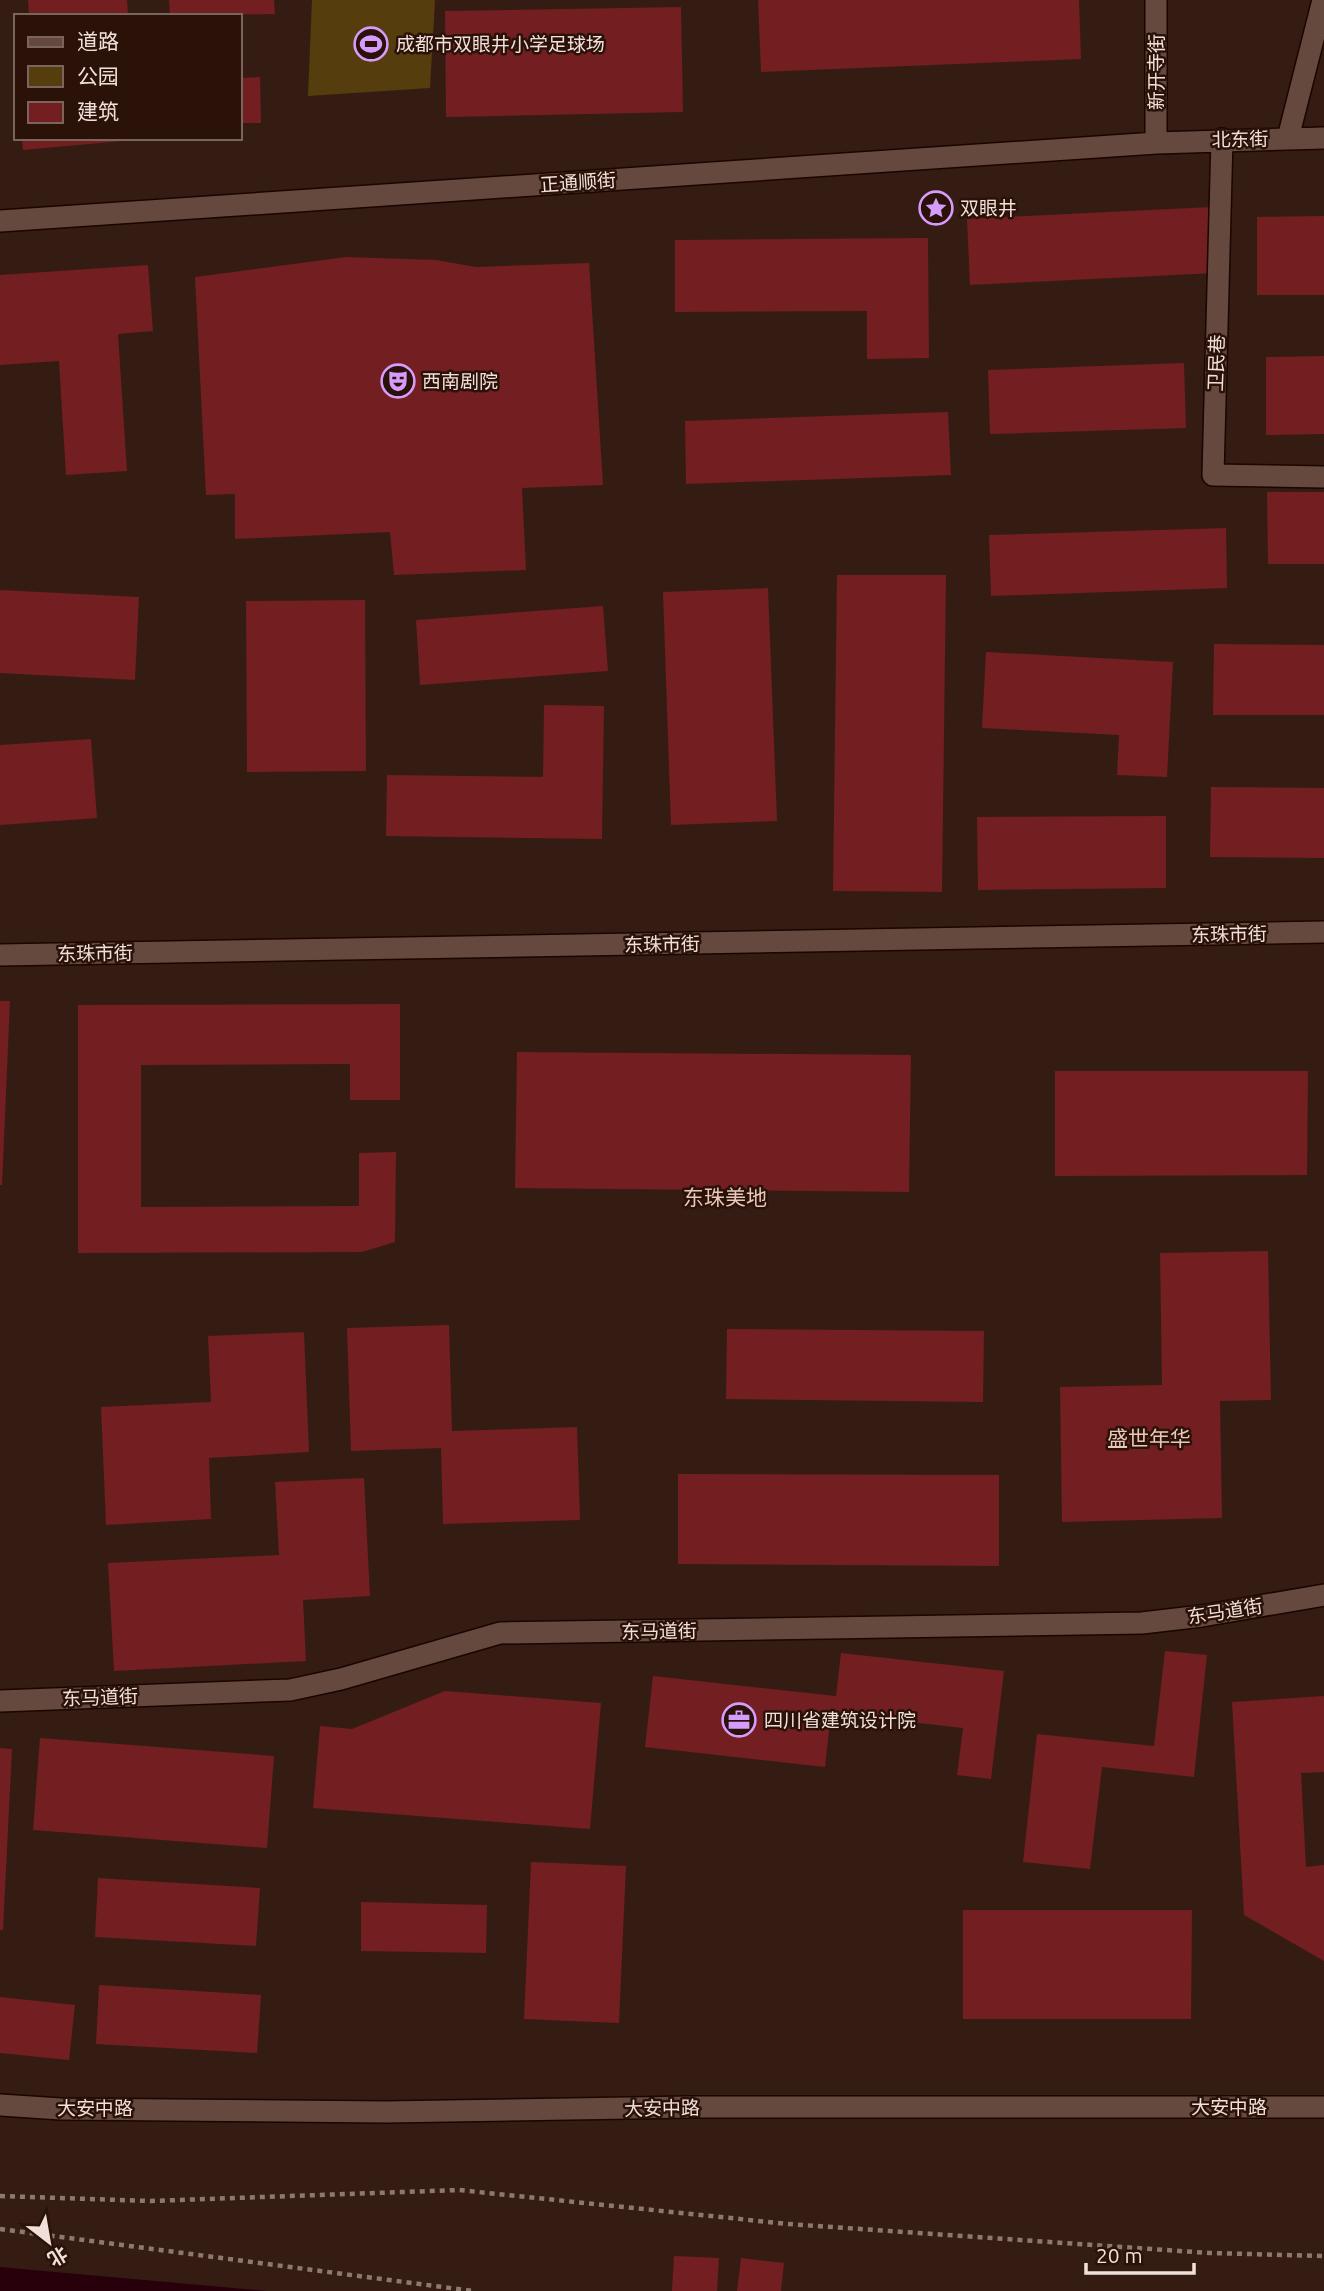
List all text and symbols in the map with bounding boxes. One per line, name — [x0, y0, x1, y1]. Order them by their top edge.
legend — [14, 14, 242, 140]
sports icon: 成都市双眼井小学足球场 — [352, 25, 390, 63]
text: 道路 — [77, 29, 119, 53]
place label: 成都市双眼井小学足球场 — [396, 33, 605, 55]
street label: 新开寺街 — [1145, 34, 1167, 110]
text: 公园 — [77, 64, 119, 88]
text: 建筑 — [77, 99, 119, 123]
street label: 北东街 — [1211, 128, 1269, 150]
street label: 正通顺街 — [539, 168, 617, 196]
place icon: 双眼井 — [917, 189, 955, 227]
place label: 双眼井 — [960, 197, 1017, 219]
street label: 卫民巷 — [1204, 334, 1228, 392]
theatre icon: 西南剧院 — [379, 362, 417, 400]
place label: 西南剧院 — [422, 370, 498, 392]
street label: 东珠市街 — [1191, 922, 1267, 946]
street label: 东珠市街 — [624, 932, 700, 956]
street label: 东珠市街 — [57, 941, 133, 965]
district label: 东珠美地 — [683, 1185, 767, 1209]
district label: 盛世年华 — [1107, 1426, 1191, 1450]
street label: 东马道街 — [1186, 1594, 1264, 1628]
street label: 东马道街 — [621, 1619, 697, 1643]
street label: 东马道街 — [62, 1685, 138, 1709]
office icon: 四川省建筑设计院 — [720, 1701, 758, 1739]
place label: 四川省建筑设计院 — [764, 1709, 916, 1731]
street label: 大安中路 — [624, 2096, 700, 2120]
street label: 大安中路 — [1191, 2096, 1267, 2118]
street label: 大安中路 — [57, 2097, 133, 2119]
north arrow — [14, 2207, 84, 2277]
scale bar — [1086, 2232, 1194, 2276]
text: 北 — [44, 2242, 72, 2271]
text: 20 m — [1096, 2243, 1143, 2267]

